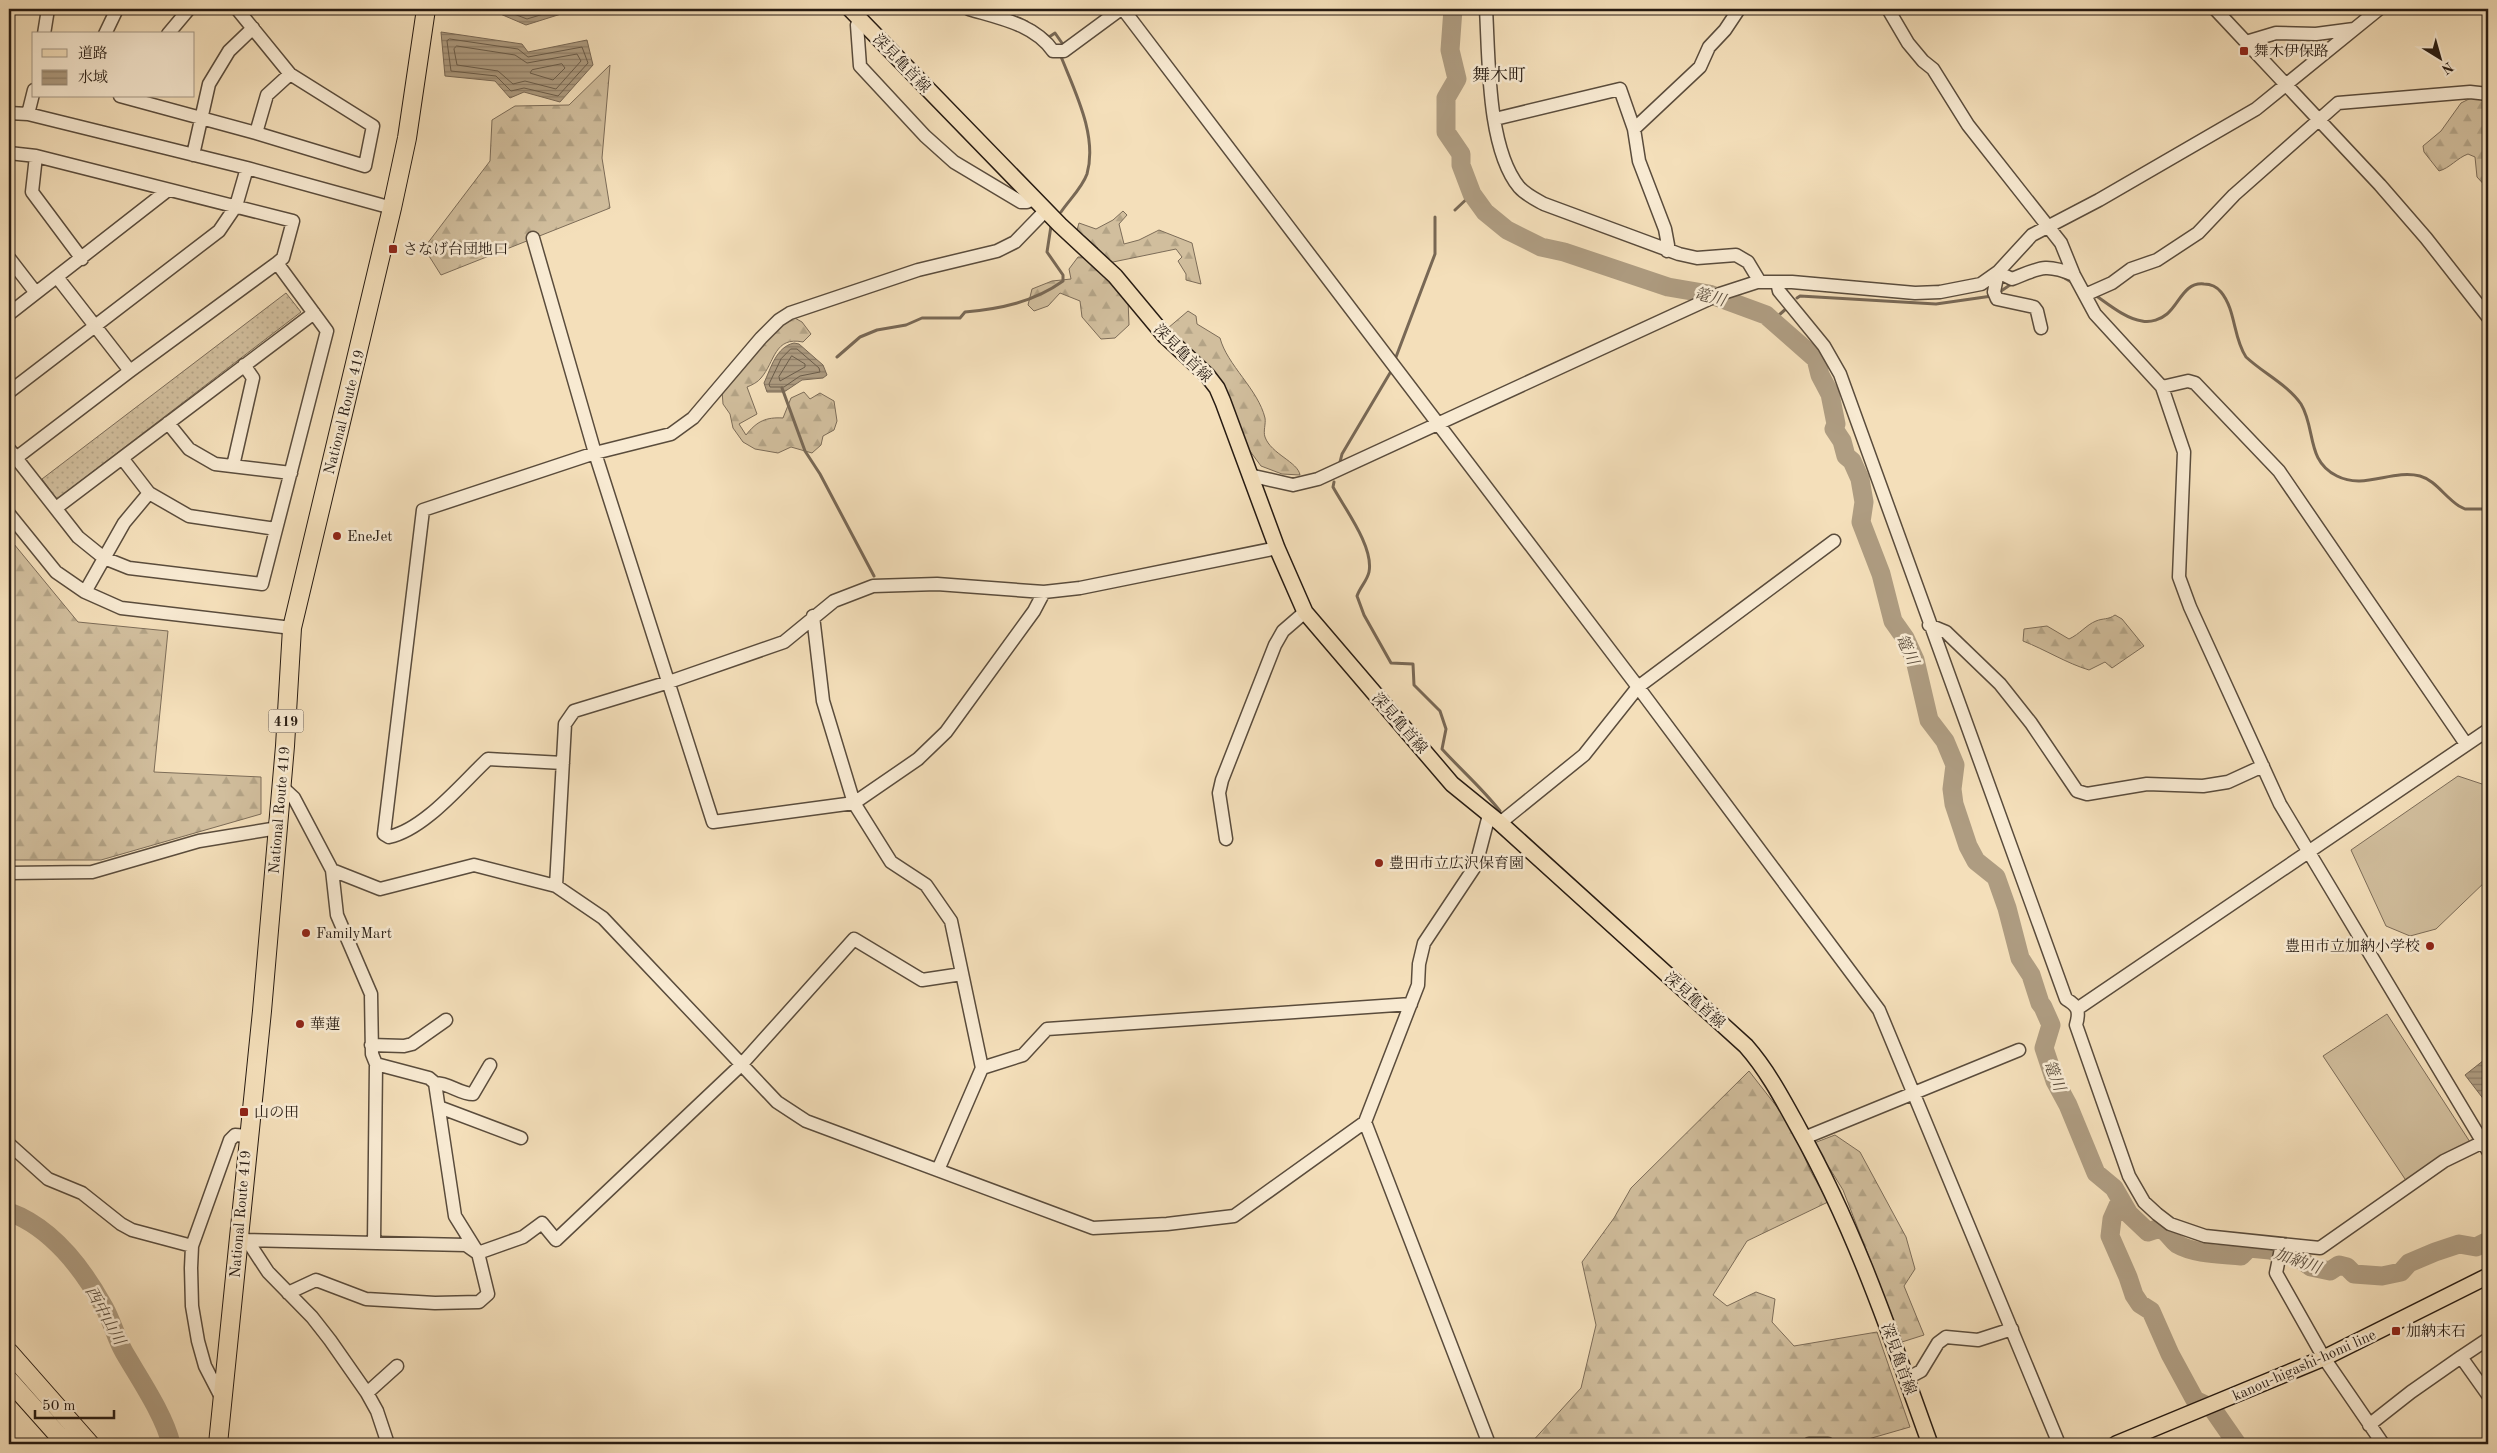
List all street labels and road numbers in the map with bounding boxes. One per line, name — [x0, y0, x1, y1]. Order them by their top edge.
street label: 深見亀首線 — [869, 30, 934, 96]
street label: 深見亀首線 — [1150, 321, 1215, 386]
street label: National Route 419 — [323, 348, 368, 476]
street label: 深見亀首線 — [1369, 689, 1431, 757]
road number: 419 — [268, 709, 304, 732]
street label: National Route 419 — [267, 746, 294, 875]
street label: 深見亀首線 — [1661, 969, 1728, 1032]
street label: National Route 419 — [228, 1150, 255, 1279]
street label: 深見亀首線 — [1878, 1321, 1919, 1397]
street label: kanou-higashi-homi line — [2231, 1328, 2379, 1405]

